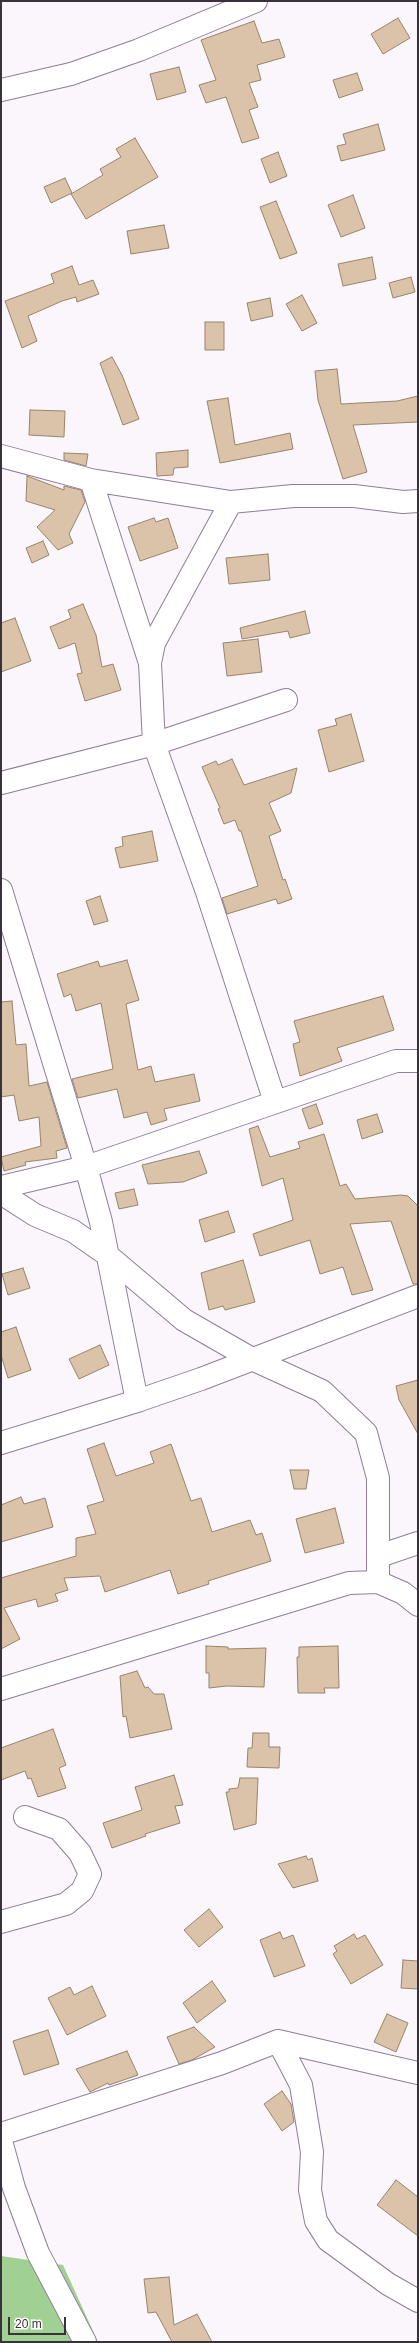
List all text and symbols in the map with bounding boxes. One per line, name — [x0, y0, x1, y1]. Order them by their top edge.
scale bar — [10, 2309, 68, 2335]
text: 20 m — [15, 2317, 42, 2331]

